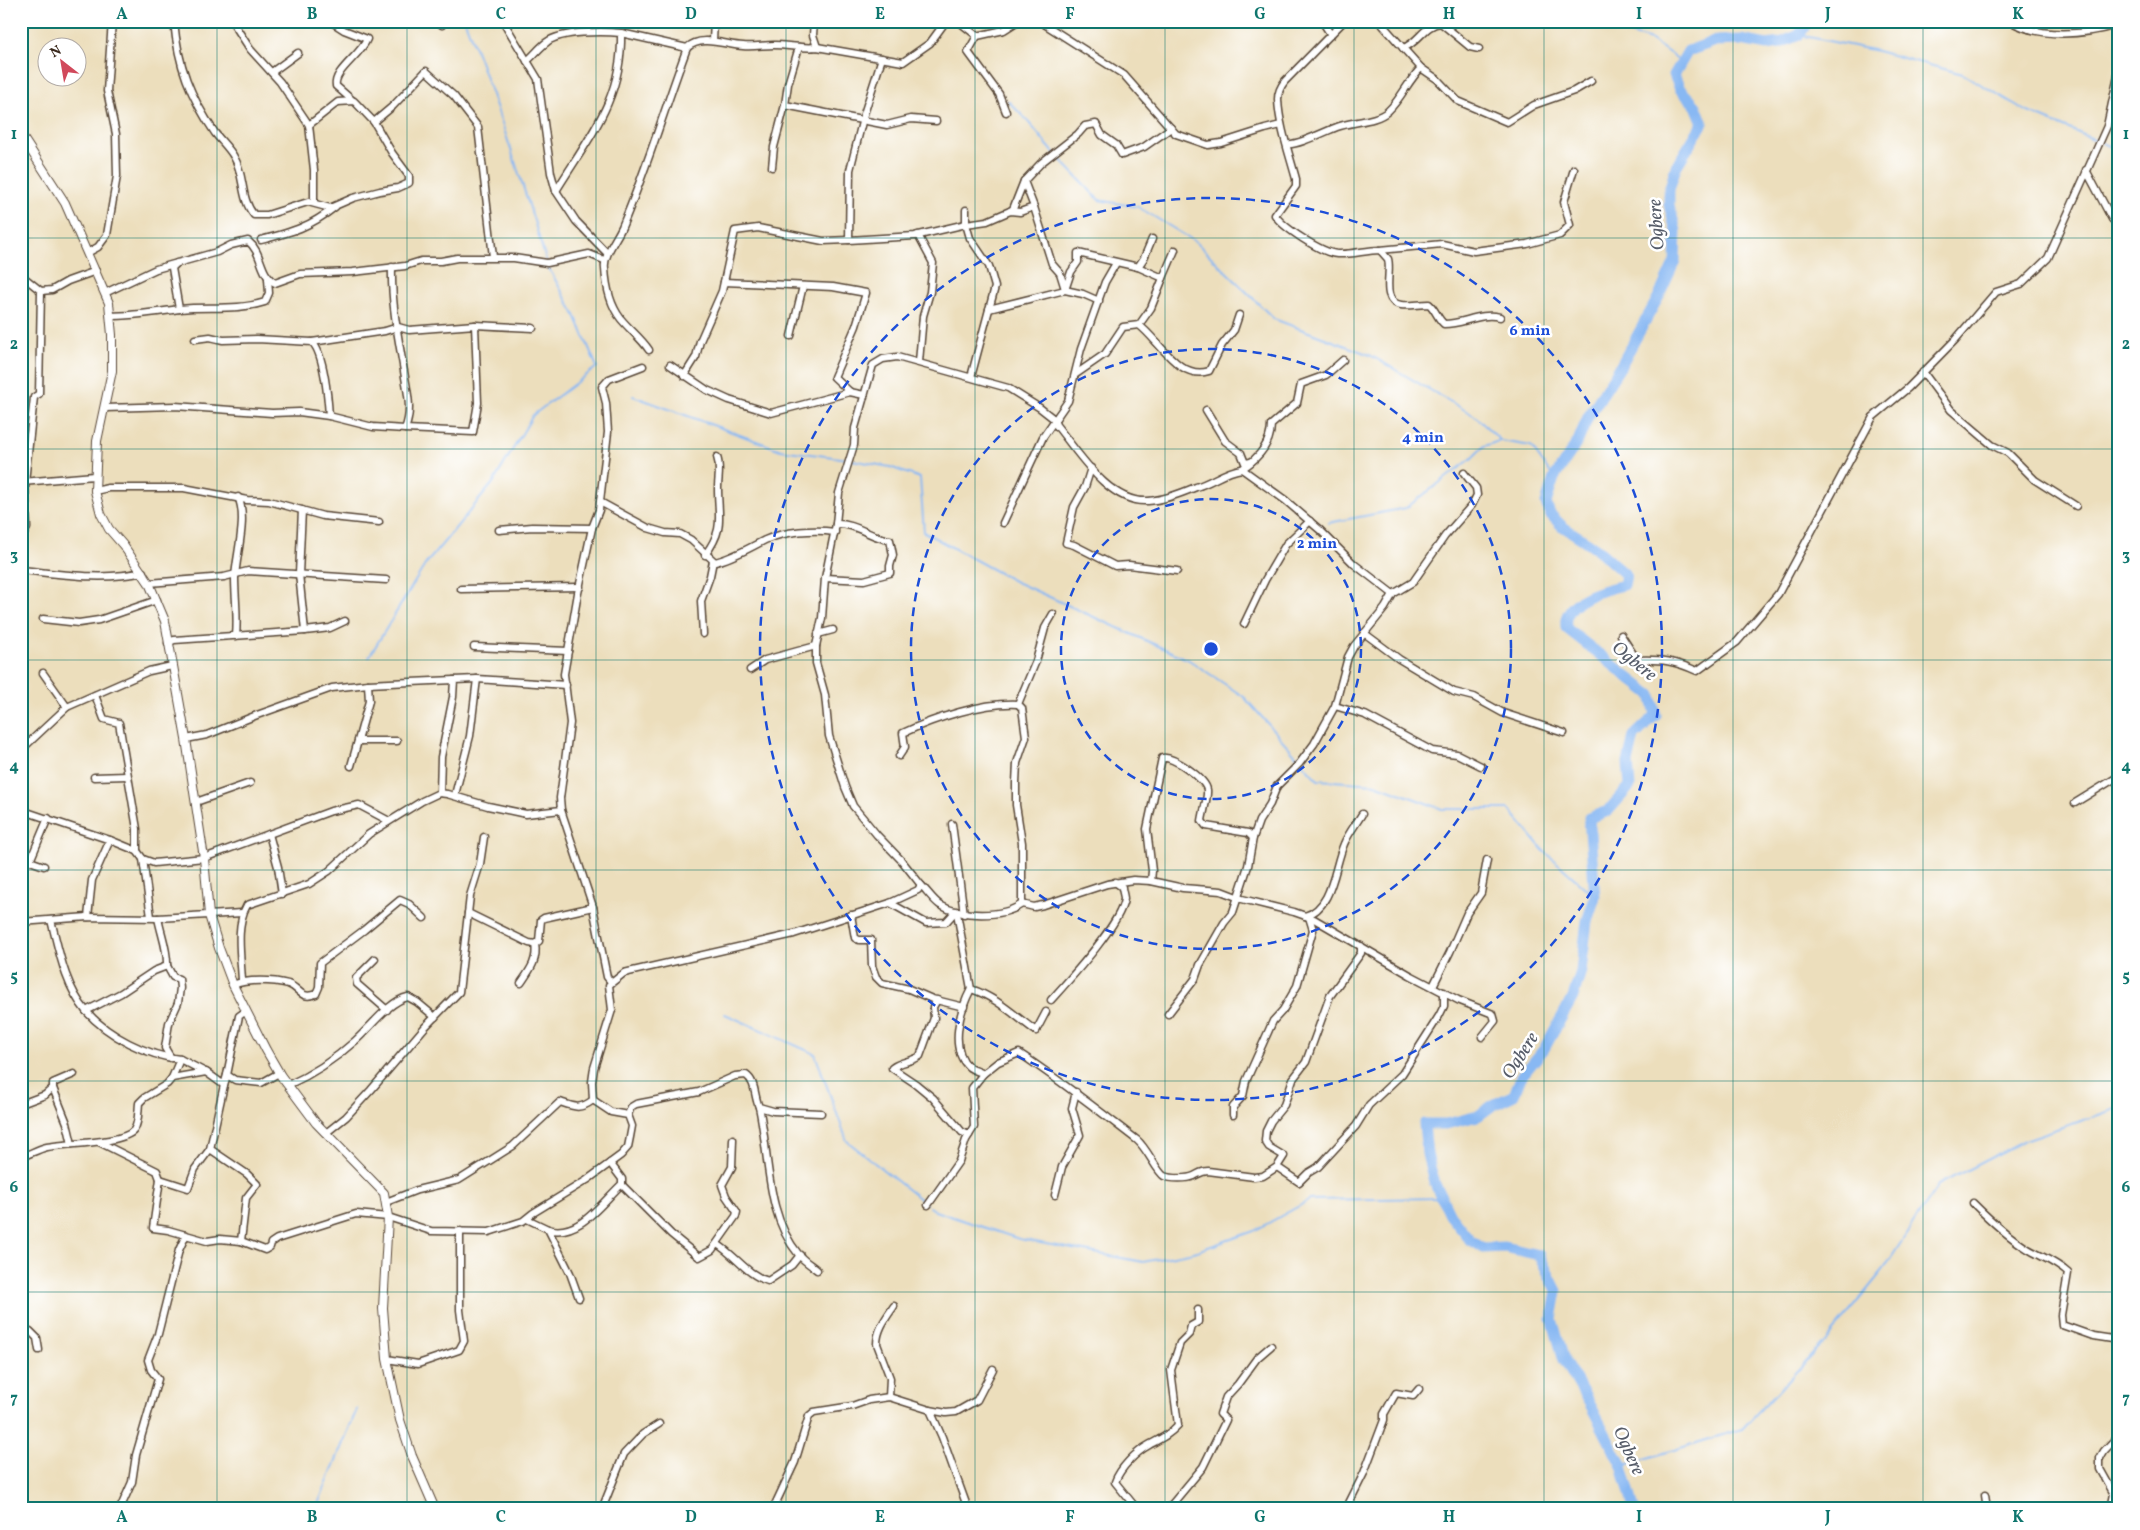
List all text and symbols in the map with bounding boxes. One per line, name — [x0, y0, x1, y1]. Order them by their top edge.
text: A — [116, 4, 128, 26]
text: B — [307, 4, 318, 26]
text: C — [496, 4, 506, 26]
text: D — [685, 4, 697, 26]
text: E — [875, 4, 885, 26]
text: F — [1065, 4, 1075, 26]
text: G — [1254, 4, 1266, 26]
text: H — [1443, 4, 1455, 26]
text: I — [1636, 4, 1642, 26]
text: J — [1824, 4, 1831, 26]
text: K — [2012, 4, 2024, 26]
north arrow — [38, 38, 88, 88]
text: N — [47, 41, 65, 63]
text: 1 — [11, 124, 17, 146]
text: 1 — [2123, 124, 2129, 146]
water label: Ogbere — [1642, 198, 1672, 251]
text: 6 min — [1510, 321, 1551, 342]
text: 2 — [10, 334, 18, 356]
text: 2 — [2122, 334, 2130, 356]
text: 4 min — [1402, 428, 1444, 449]
text: 2 min — [1297, 534, 1337, 555]
text: 3 — [10, 545, 18, 567]
text: 3 — [2122, 545, 2130, 567]
water label: Ogbere — [1606, 635, 1662, 688]
centre of rings — [1202, 640, 1220, 658]
text: 4 — [9, 756, 19, 778]
text: 4 — [2121, 756, 2131, 778]
text: 5 — [10, 966, 18, 988]
text: 5 — [2122, 966, 2130, 988]
water label: Ogbere — [1496, 1027, 1546, 1085]
text: 6 — [10, 1177, 19, 1199]
text: 6 — [2122, 1177, 2131, 1199]
text: 7 — [10, 1388, 18, 1410]
text: 7 — [2122, 1388, 2130, 1410]
water label: Ogbere — [1606, 1422, 1651, 1480]
text: A — [116, 1507, 128, 1529]
text: B — [307, 1507, 318, 1529]
text: C — [496, 1507, 506, 1529]
text: D — [685, 1507, 697, 1529]
text: E — [875, 1507, 885, 1529]
text: F — [1065, 1507, 1075, 1529]
text: G — [1254, 1507, 1266, 1529]
text: H — [1443, 1507, 1455, 1529]
text: I — [1636, 1507, 1642, 1529]
text: J — [1824, 1507, 1831, 1529]
text: K — [2012, 1507, 2024, 1529]

